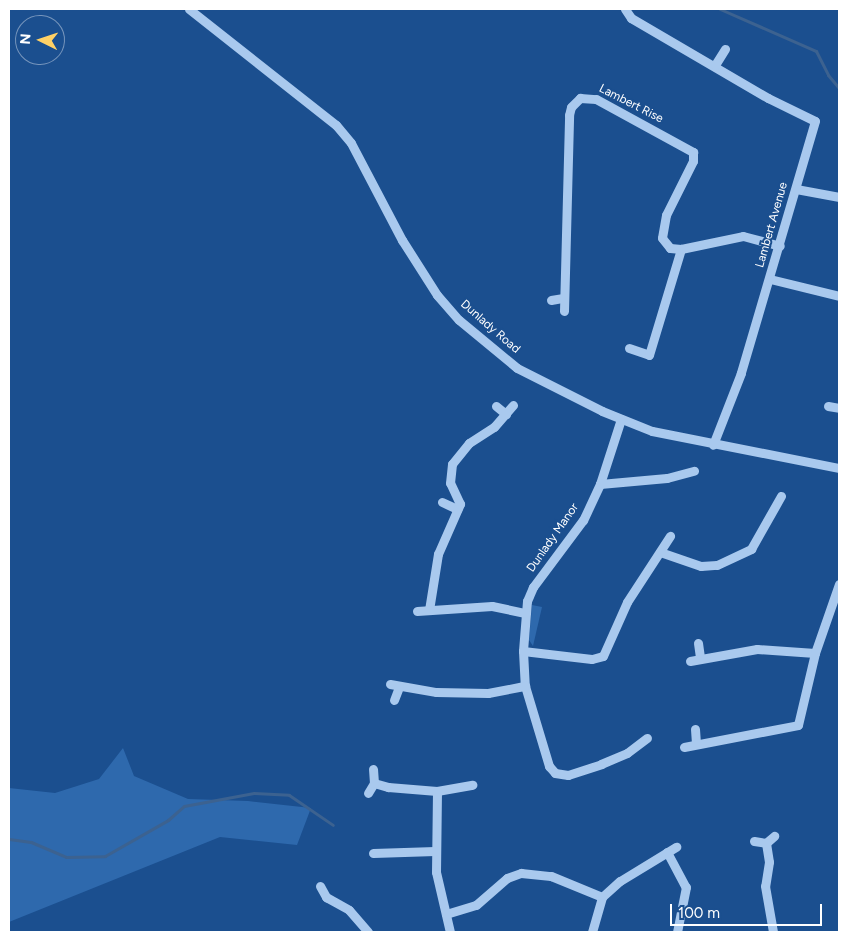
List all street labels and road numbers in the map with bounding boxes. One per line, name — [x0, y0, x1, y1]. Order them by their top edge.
street label: Lambert Rise — [596, 82, 666, 126]
street label: Lambert Avenue — [753, 181, 791, 269]
street label: Dunlady Road — [457, 297, 523, 357]
street label: Dunlady Manor — [524, 501, 582, 575]

